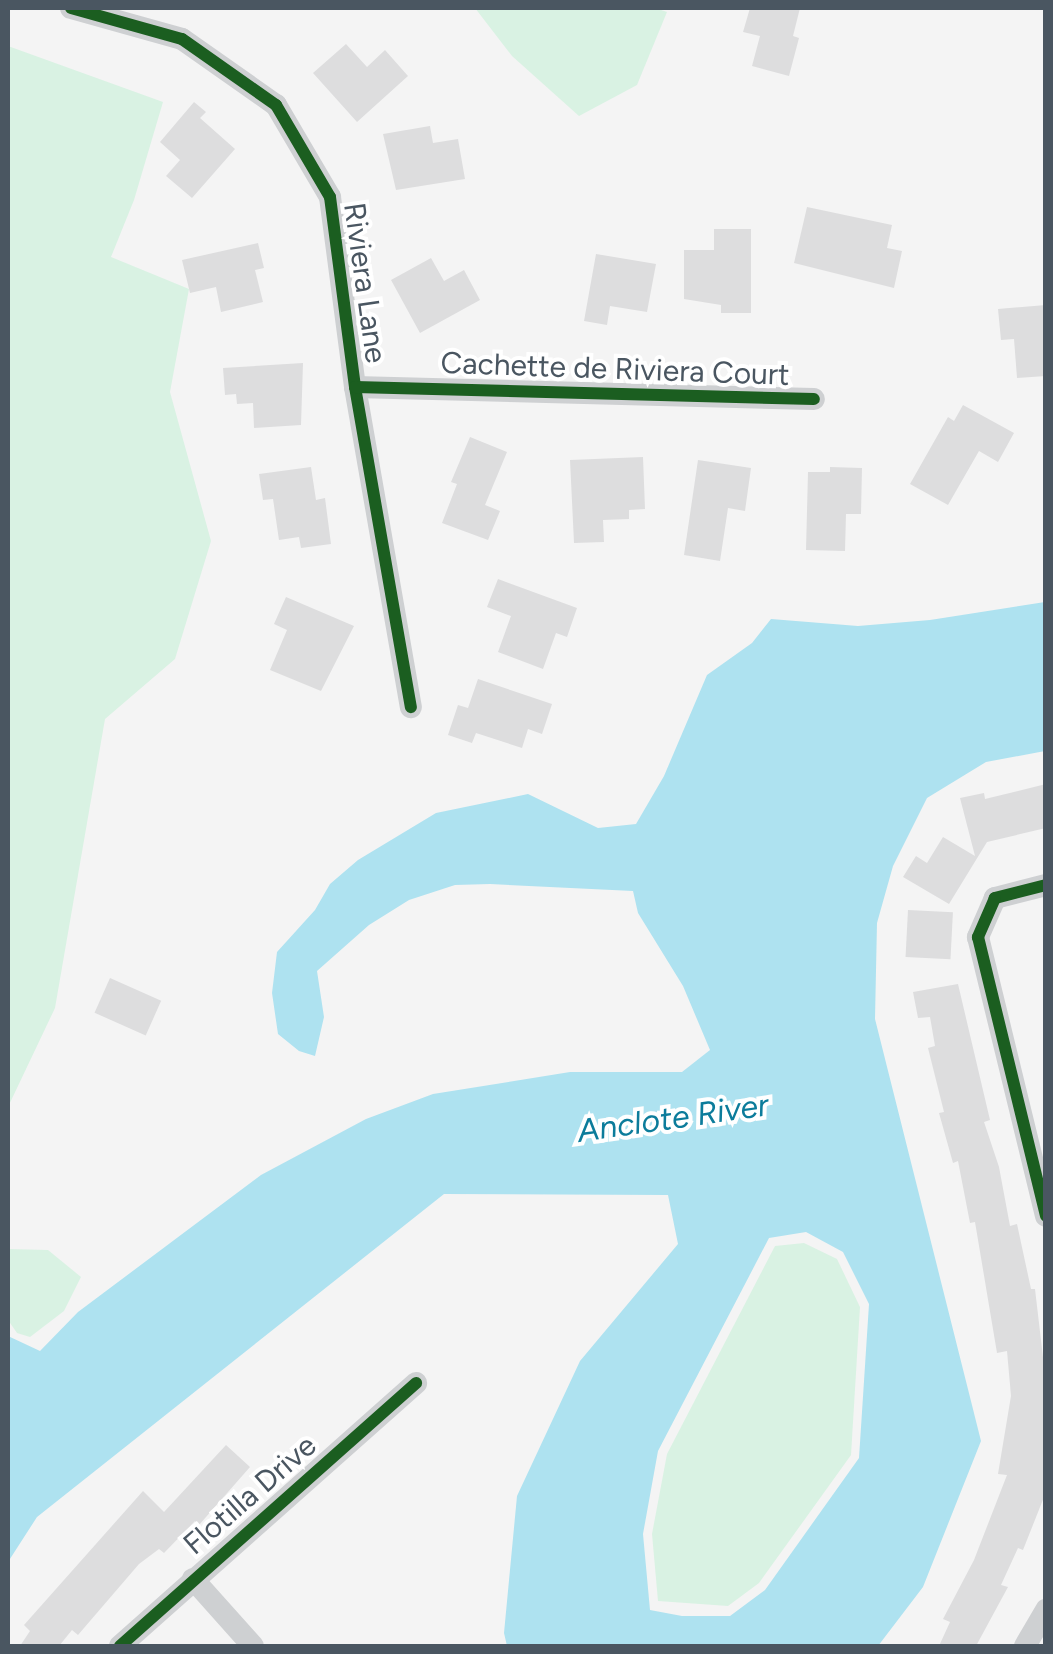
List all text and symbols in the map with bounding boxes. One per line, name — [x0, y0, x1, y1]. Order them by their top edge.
street label: Riviera Lane — [336, 201, 394, 365]
street label: Cachette de Riviera Court — [440, 345, 790, 393]
water label: Anclote River — [575, 1086, 771, 1150]
street label: Flotilla Drive — [176, 1428, 324, 1562]

